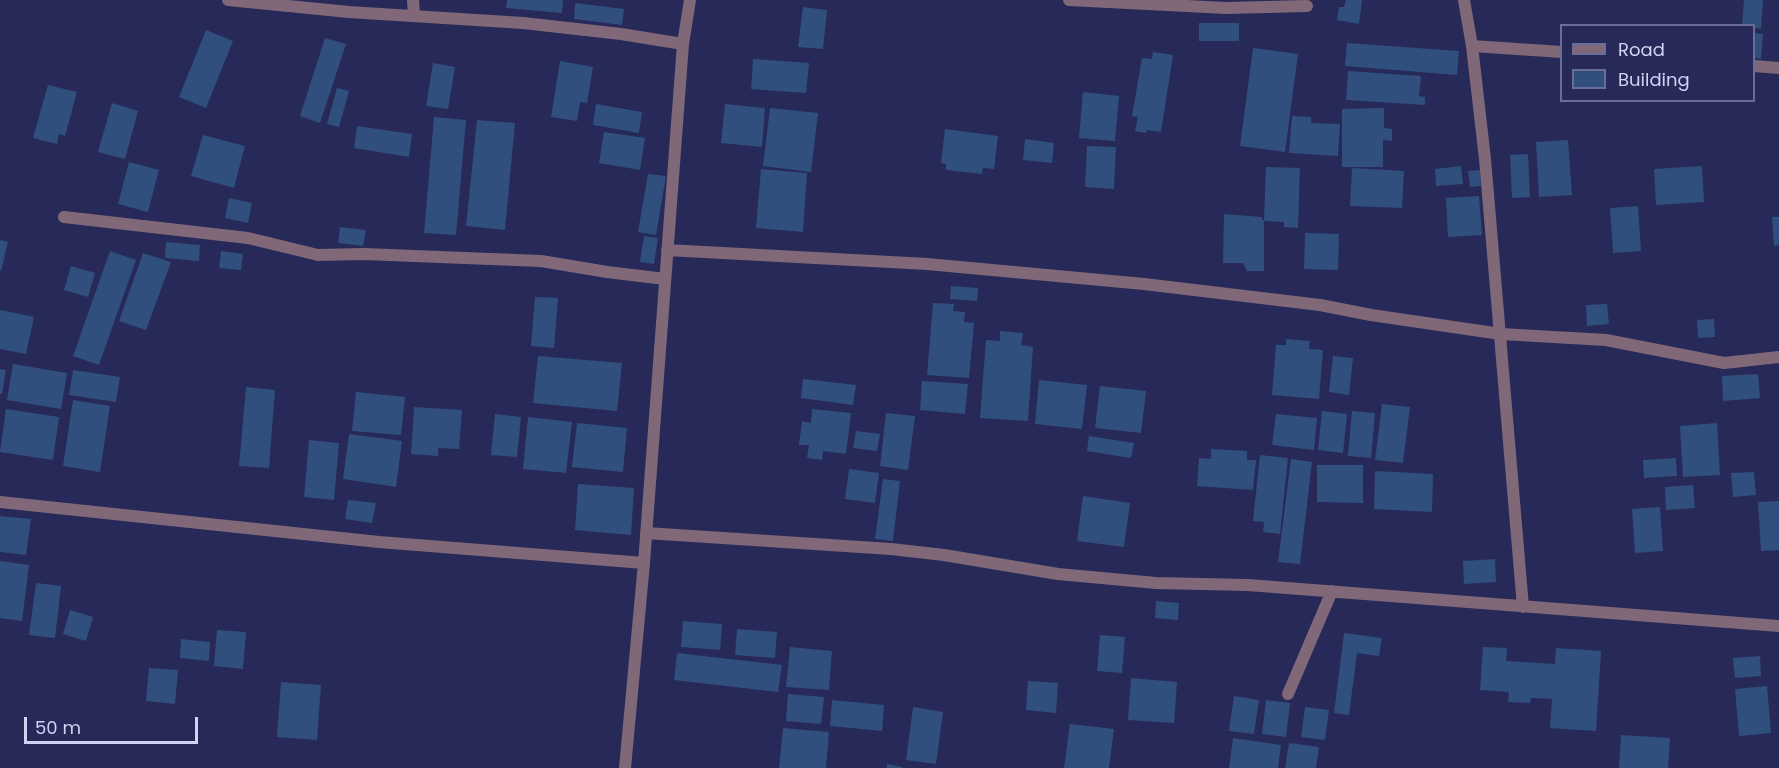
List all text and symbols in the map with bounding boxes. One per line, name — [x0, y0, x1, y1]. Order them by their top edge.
legend — [1560, 24, 1755, 102]
text: Road — [1618, 37, 1665, 62]
text: Building — [1618, 67, 1690, 92]
scale bar — [27, 705, 201, 743]
text: 50 m — [35, 715, 81, 740]

